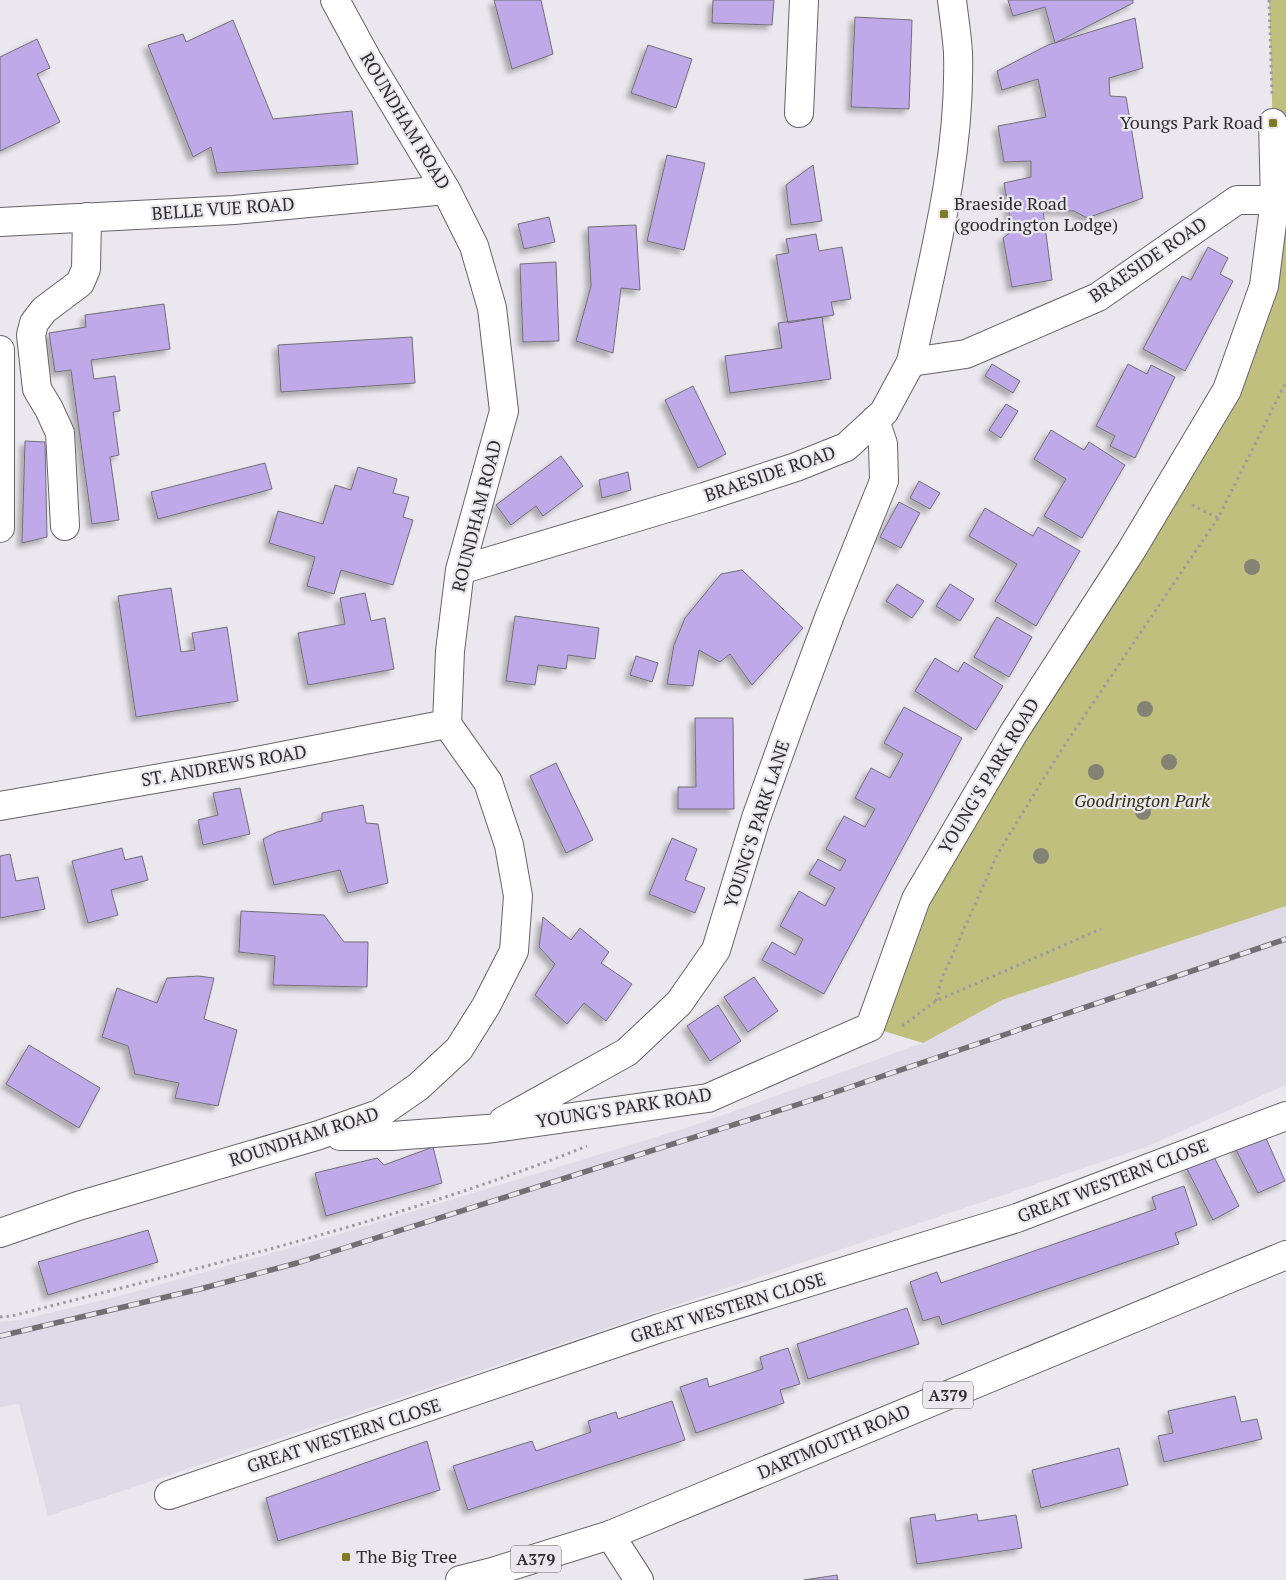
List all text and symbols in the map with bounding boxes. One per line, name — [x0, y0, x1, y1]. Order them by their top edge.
street label: ROUNDHAM ROAD — [355, 47, 456, 193]
place label: Youngs Park Road — [1120, 110, 1263, 134]
marker: Youngs Park Road — [1267, 117, 1279, 129]
street label: BELLE VUE ROAD — [151, 191, 295, 225]
place label: Braeside Road (goodrington Lodge) — [954, 191, 1118, 236]
marker: Braeside Road (goodrington Lodge) — [938, 208, 950, 220]
street label: BRAESIDE ROAD — [1084, 211, 1211, 307]
street label: ROUNDHAM ROAD — [446, 437, 507, 594]
street label: BRAESIDE ROAD — [701, 439, 838, 507]
street label: YOUNG'S PARK ROAD — [932, 693, 1044, 858]
street label: YOUNG'S PARK LANE — [718, 737, 794, 911]
street label: ST. ANDREWS ROAD — [139, 739, 308, 791]
park label: Goodrington Park — [1074, 788, 1210, 812]
street label: YOUNG'S PARK ROAD — [534, 1081, 713, 1133]
street label: ROUNDHAM ROAD — [226, 1101, 382, 1172]
street label: GREAT WESTERN CLOSE — [1014, 1133, 1212, 1228]
street label: GREAT WESTERN CLOSE — [627, 1266, 828, 1348]
road number: A379 — [923, 1382, 973, 1408]
street label: GREAT WESTERN CLOSE — [244, 1392, 444, 1478]
street label: DARTMOUTH ROAD — [754, 1398, 914, 1484]
place label: The Big Tree — [356, 1544, 457, 1568]
road number: A379 — [511, 1546, 561, 1572]
marker: The Big Tree — [340, 1551, 352, 1563]

